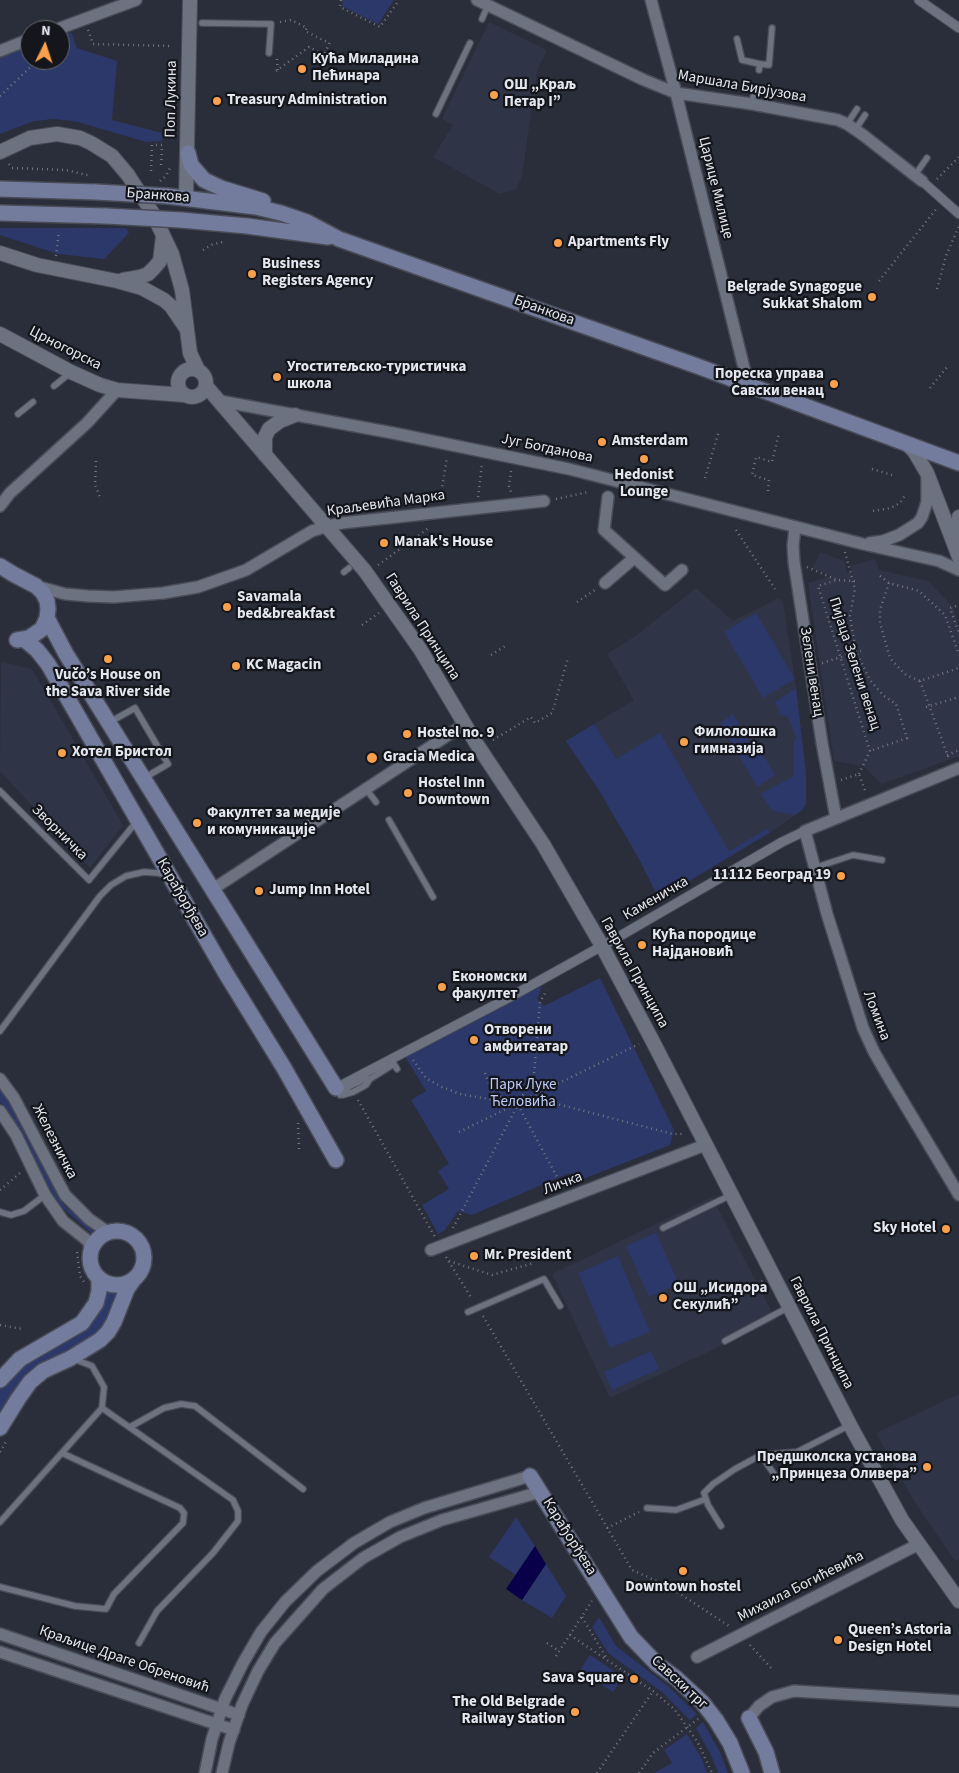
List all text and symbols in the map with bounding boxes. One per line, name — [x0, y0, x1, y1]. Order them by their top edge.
north arrow — [20, 20, 70, 70]
text: N — [41, 21, 51, 41]
place label: Кућа Миладина Пећинара — [312, 51, 419, 86]
street label: Поп Лукина — [162, 60, 182, 138]
marker: Кућа Миладина Пећинара — [296, 63, 308, 75]
street label: Маршала Бирјузова — [676, 67, 808, 107]
place label: ОШ „Краљ Петар I” — [504, 77, 576, 112]
marker: ОШ „Краљ Петар I” — [488, 89, 500, 101]
place label: Treasury Administration — [227, 92, 387, 110]
marker: Treasury Administration — [211, 95, 223, 107]
street label: Царице Милице — [694, 135, 736, 241]
street label: Бранкова — [126, 185, 190, 207]
place label: Apartments Fly — [568, 234, 669, 252]
marker: Apartments Fly — [552, 237, 564, 249]
place label: Business Registers Agency — [262, 256, 373, 291]
marker: Business Registers Agency — [246, 268, 258, 280]
place label: Belgrade Synagogue Sukkat Shalom — [727, 279, 862, 314]
marker: Belgrade Synagogue Sukkat Shalom — [866, 291, 878, 303]
street label: Бранкова — [511, 292, 577, 330]
street label: Црногорска — [26, 323, 104, 375]
place label: Угоститељско-туристичка школа — [287, 359, 466, 394]
place label: Пореска управа Савски венац — [715, 366, 824, 401]
marker: Угоститељско-туристичка школа — [271, 371, 283, 383]
marker: Пореска управа Савски венац — [828, 378, 840, 390]
street label: Југ Богданова — [500, 431, 594, 467]
place label: Amsterdam — [612, 433, 688, 451]
marker: Amsterdam — [596, 436, 608, 448]
marker: Hedonist Lounge — [638, 453, 650, 465]
place label: Hedonist Lounge — [614, 467, 674, 502]
street label: Краљевића Марка — [326, 487, 446, 521]
place label: Manak's House — [394, 534, 493, 552]
marker: Manak's House — [378, 537, 390, 549]
street label: Гаврила Принципа — [381, 570, 463, 684]
place label: Savamala bed&breakfast — [237, 589, 335, 624]
street label: Пијаца Зелени венац — [824, 595, 884, 733]
marker: Savamala bed&breakfast — [221, 601, 233, 613]
street label: Зелени венац — [795, 626, 827, 718]
marker: Vučo’s House on the Sava River side — [102, 653, 114, 665]
place label: KC Magacin — [246, 657, 321, 675]
marker: KC Magacin — [230, 660, 242, 672]
place label: Vučo’s House on the Sava River side — [46, 667, 170, 702]
place label: Филолошка гимназија — [694, 724, 776, 759]
place label: Hostel no. 9 — [417, 725, 494, 743]
marker: Hostel no. 9 — [401, 728, 413, 740]
marker: Филолошка гимназија — [678, 736, 690, 748]
place label: Хотел Бристол — [72, 744, 172, 762]
marker: Хотел Бристол — [56, 747, 68, 759]
place label: Gracia Medica — [383, 749, 475, 767]
marker: Gracia Medica — [365, 751, 379, 765]
place label: Hostel Inn Downtown — [418, 775, 490, 810]
marker: Hostel Inn Downtown — [402, 787, 414, 799]
street label: Зворничка — [27, 801, 91, 865]
place label: Факултет за медије и комуникације — [207, 805, 340, 840]
marker: Факултет за медије и комуникације — [191, 817, 203, 829]
street label: Карађорђева — [152, 855, 212, 941]
place label: 11112 Београд 19 — [713, 867, 831, 885]
marker: 11112 Београд 19 — [835, 870, 847, 882]
street label: Каменичка — [620, 873, 692, 925]
place label: Jump Inn Hotel — [269, 882, 370, 900]
marker: Jump Inn Hotel — [253, 885, 265, 897]
street label: Гаврила Принципа — [596, 914, 672, 1032]
place label: Кућа породице Најдановић — [652, 927, 756, 962]
marker: Кућа породице Најдановић — [636, 939, 648, 951]
place label: Економски факултет — [452, 969, 527, 1004]
marker: Економски факултет — [436, 981, 448, 993]
street label: Ломина — [858, 989, 894, 1043]
place label: Отворени амфитеатар — [484, 1022, 568, 1057]
marker: Отворени амфитеатар — [468, 1034, 480, 1046]
park label: Парк Луке Ћеловића — [489, 1077, 557, 1112]
street label: Железничка — [27, 1102, 81, 1182]
street label: Личка — [541, 1168, 585, 1200]
place label: Sky Hotel — [873, 1220, 936, 1238]
marker: Sky Hotel — [940, 1223, 952, 1235]
place label: Mr. President — [484, 1247, 572, 1265]
marker: Mr. President — [468, 1250, 480, 1262]
street label: Гаврила Принципа — [785, 1274, 857, 1392]
place label: ОШ „Исидора Секулић” — [673, 1280, 767, 1315]
marker: ОШ „Исидора Секулић” — [657, 1292, 669, 1304]
place label: Предшколска установа „Принцеза Оливера” — [757, 1449, 917, 1484]
marker: Предшколска установа „Принцеза Оливера” — [921, 1461, 933, 1473]
street label: Карађорђева — [538, 1495, 600, 1579]
street label: Михаила Богићевића — [735, 1547, 867, 1627]
marker: Downtown hostel — [677, 1565, 689, 1577]
place label: Downtown hostel — [625, 1579, 741, 1597]
street label: Краљице Драге Обреновић — [37, 1622, 211, 1698]
place label: Queen’s Astoria Design Hotel — [848, 1622, 951, 1657]
marker: Queen’s Astoria Design Hotel — [832, 1634, 844, 1646]
street label: Савски трг — [647, 1652, 711, 1714]
place label: Sava Square — [542, 1670, 624, 1688]
marker: Sava Square — [628, 1673, 640, 1685]
place label: The Old Belgrade Railway Station — [452, 1694, 565, 1729]
marker: The Old Belgrade Railway Station — [569, 1706, 581, 1718]

